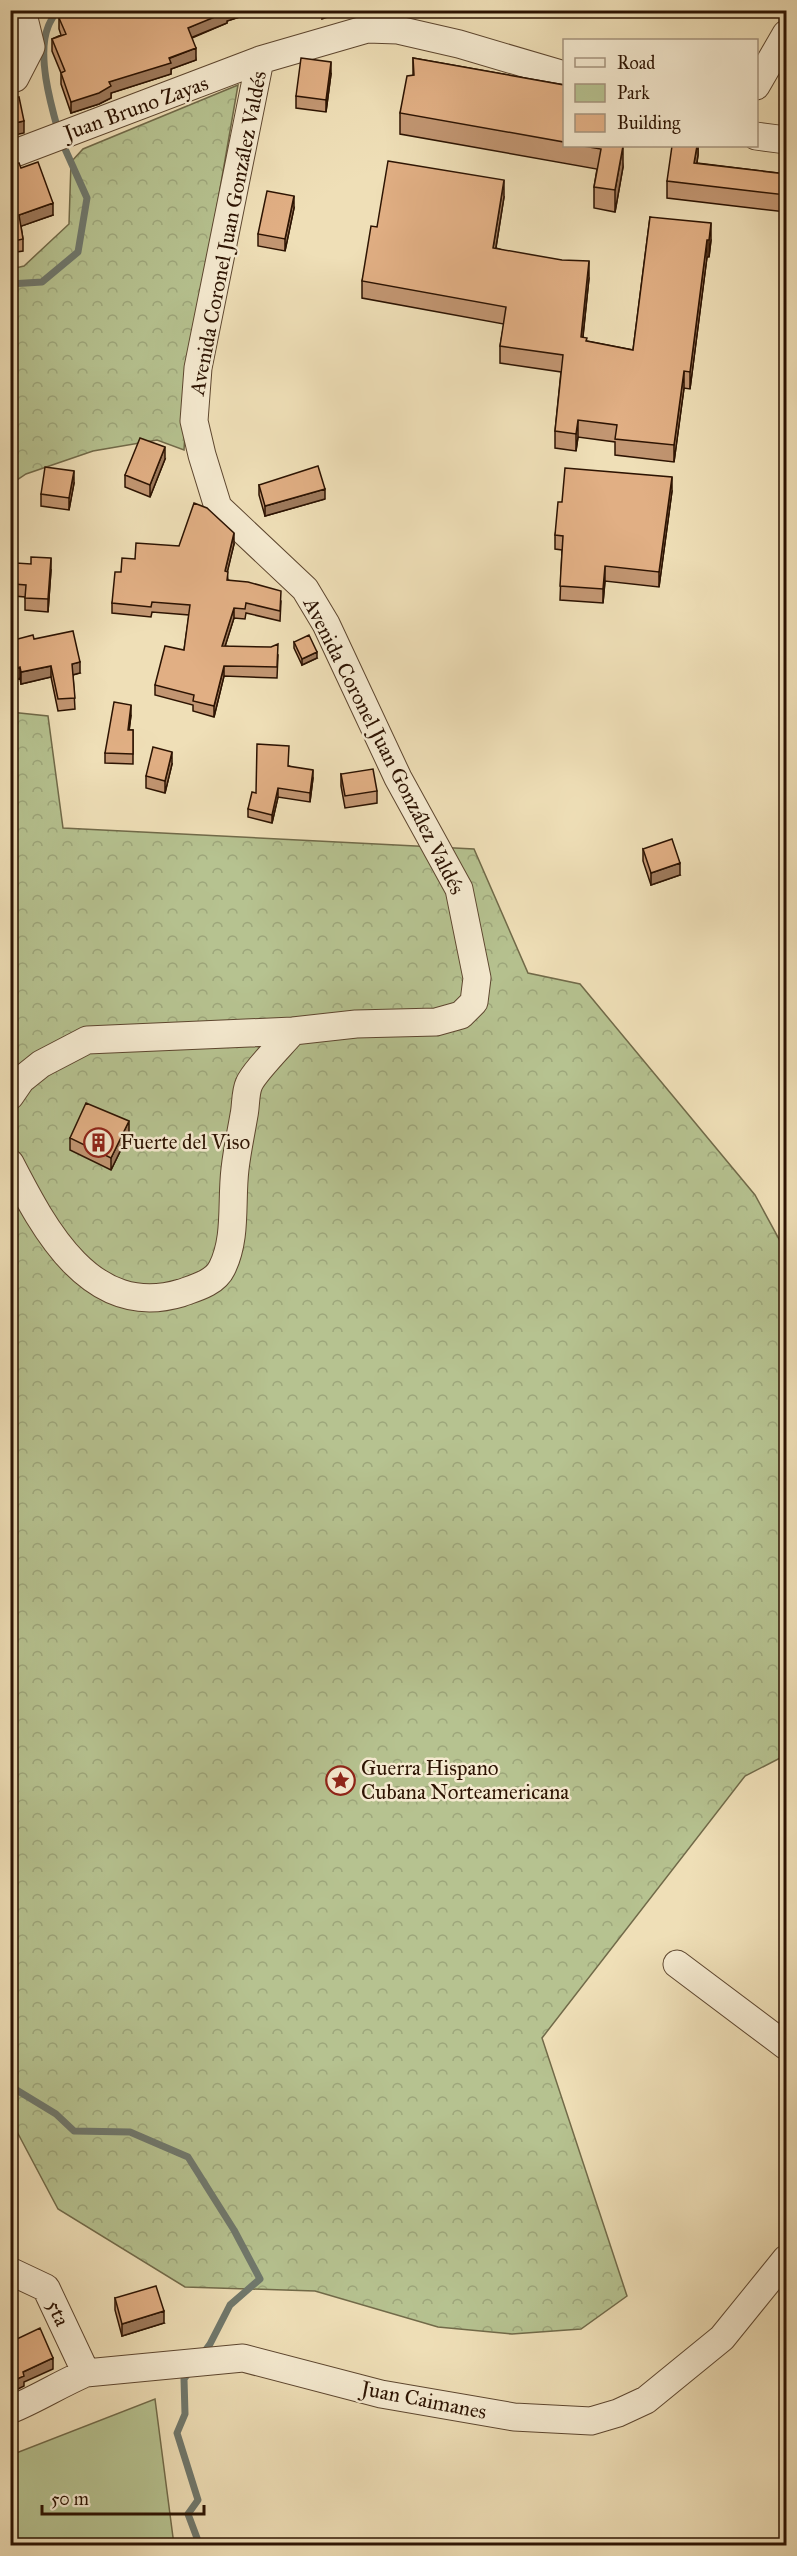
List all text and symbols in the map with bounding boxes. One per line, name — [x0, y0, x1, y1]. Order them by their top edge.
legend — [563, 39, 758, 147]
text: Road — [617, 52, 655, 74]
street label: Avenida Coronel Juan González Valdés — [184, 69, 272, 398]
street label: Juan Bruno Zayas — [58, 70, 212, 147]
text: Park — [617, 82, 650, 104]
text: Building — [617, 112, 681, 135]
street label: Avenida Coronel Juan González Valdés — [297, 592, 470, 899]
building icon: Fuerte del Viso — [83, 1126, 115, 1158]
place label: Fuerte del Viso — [120, 1129, 251, 1155]
place label: Guerra Hispano Cubana Norteamericana — [361, 1755, 569, 1805]
place icon: Guerra Hispano Cubana Norteamericana — [324, 1764, 356, 1796]
street label: 5ta — [41, 2296, 75, 2330]
street label: Juan Caimanes — [357, 2375, 489, 2425]
scale bar — [42, 2478, 204, 2516]
text: 50 m — [51, 2488, 89, 2510]

